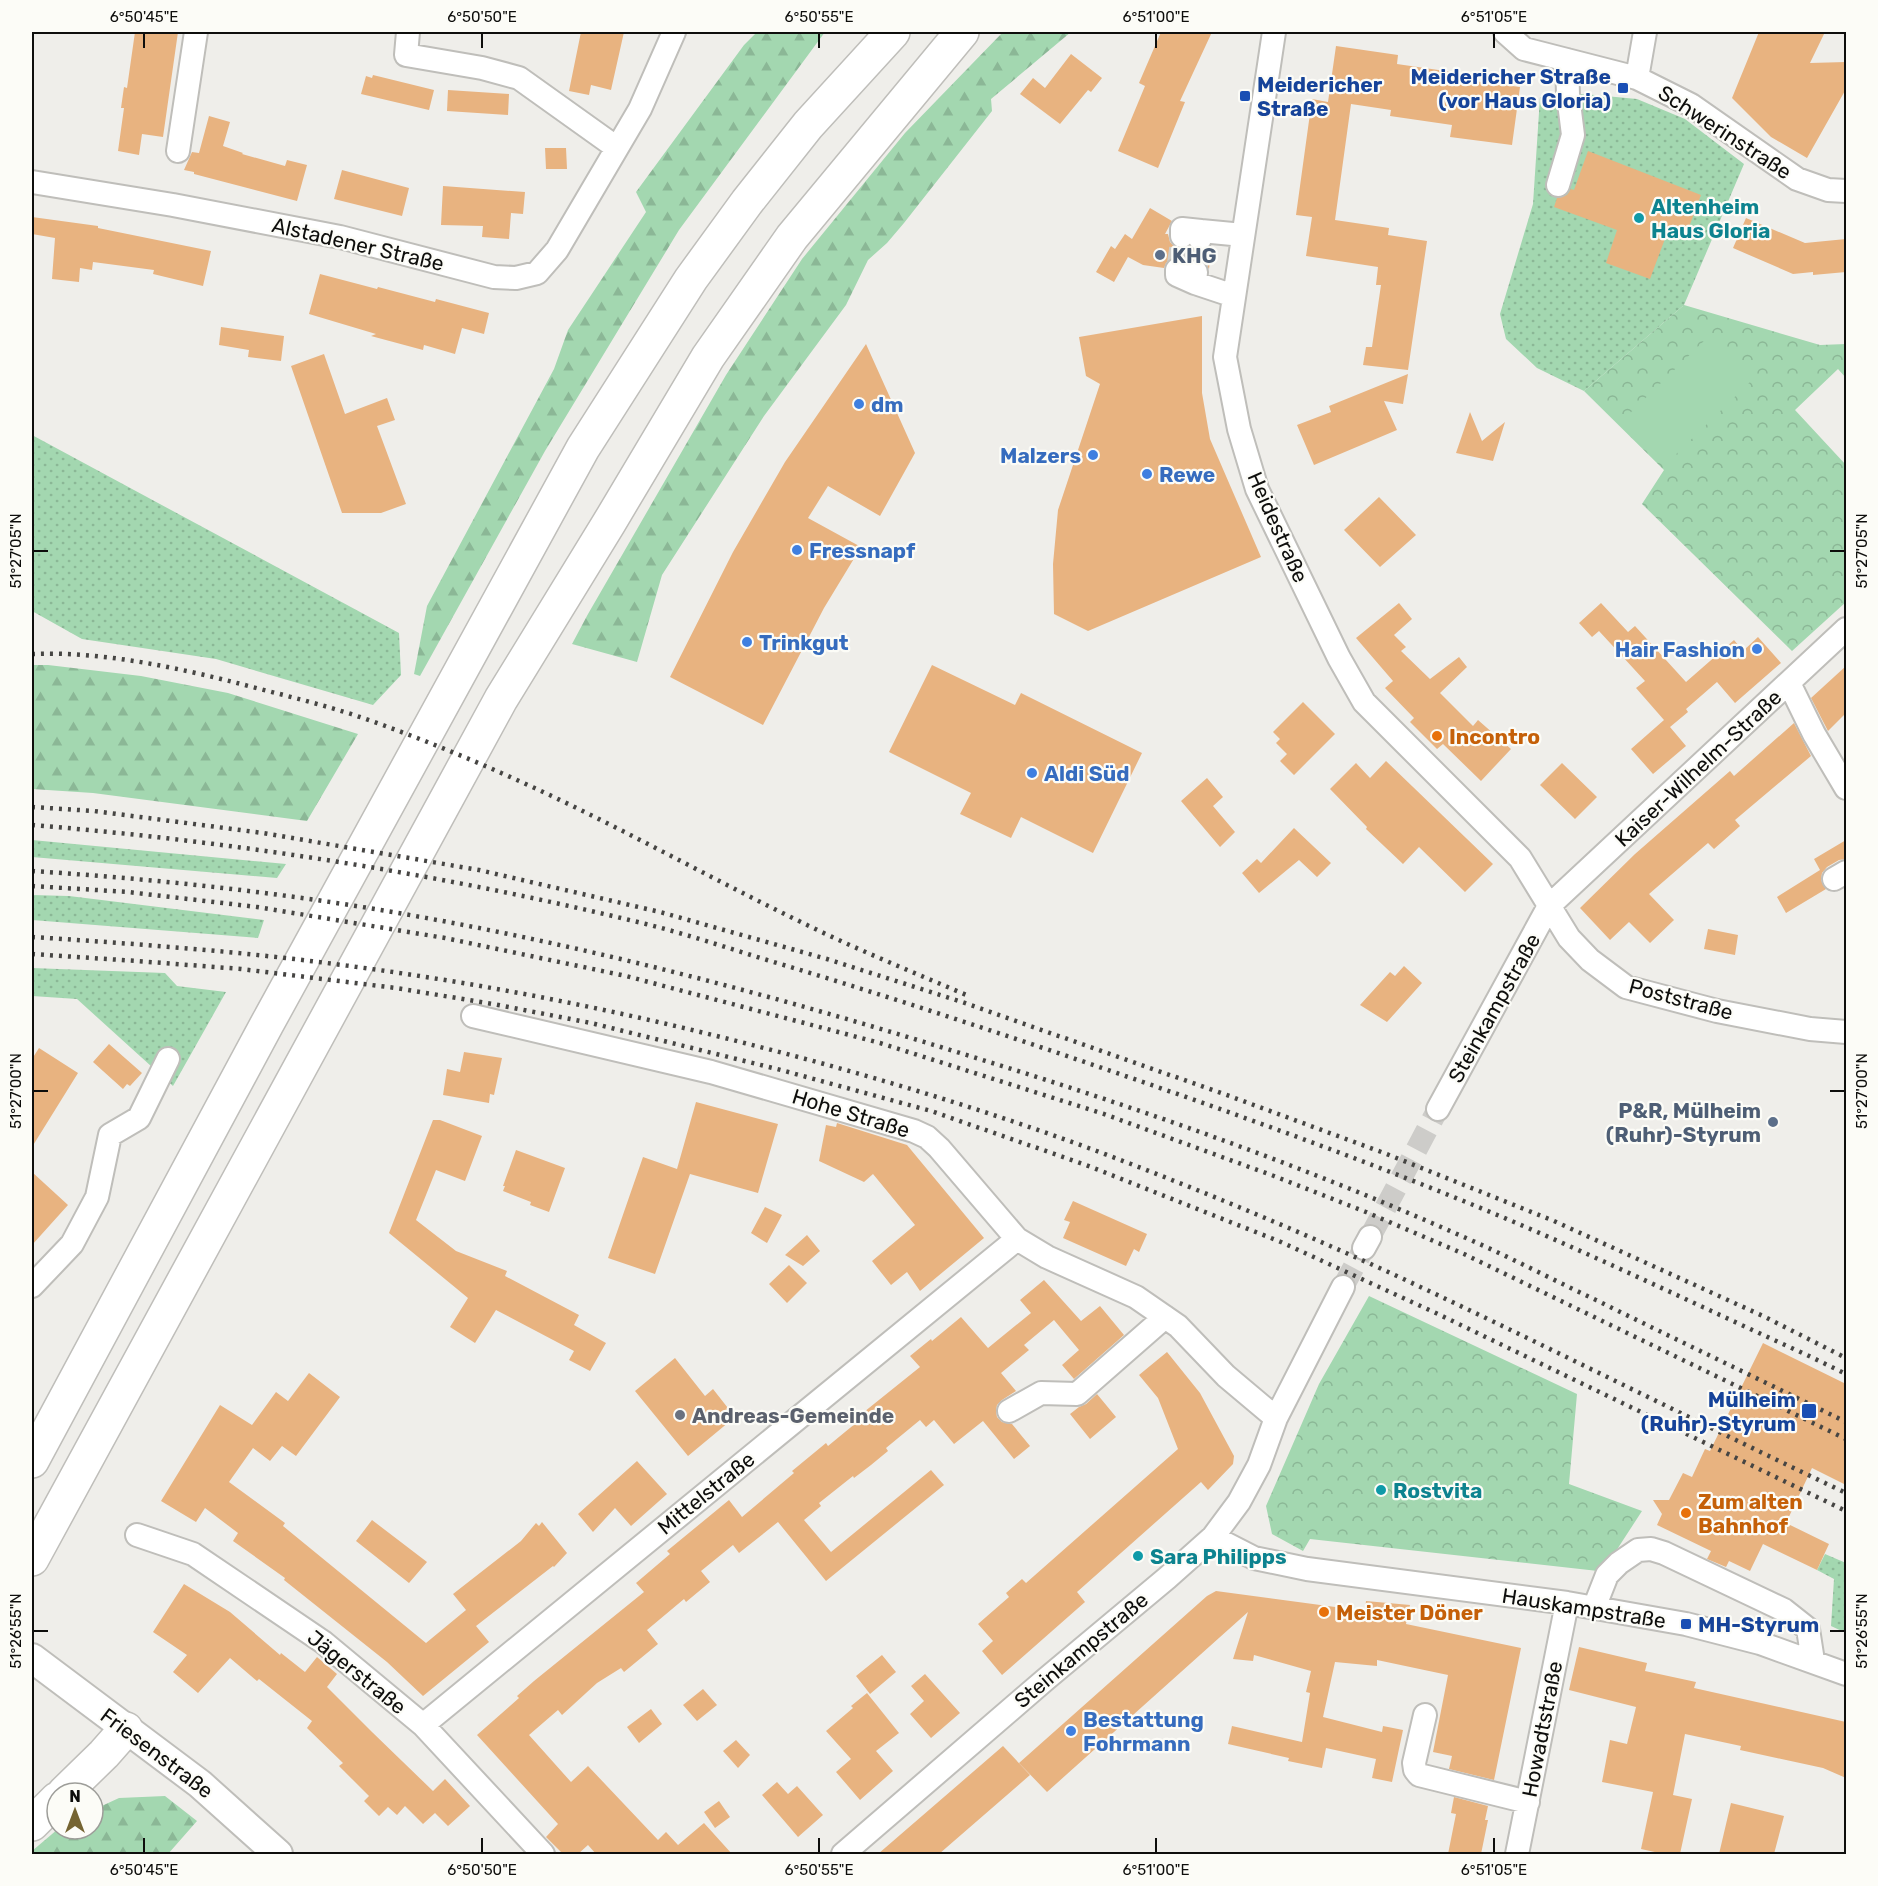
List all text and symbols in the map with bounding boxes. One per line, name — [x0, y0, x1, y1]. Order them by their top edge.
text: 6°50'45"E — [110, 8, 178, 26]
text: 6°50'50"E — [447, 8, 517, 26]
text: 6°50'55"E — [784, 8, 854, 26]
text: 6°51'00"E — [1123, 8, 1189, 26]
text: 6°51'05"E — [1461, 8, 1527, 26]
place label: Meidericher Straße (vor Haus Gloria) — [1410, 64, 1611, 113]
place label: Meidericher Straße — [1257, 72, 1383, 121]
street label: Schwerinstraße — [1654, 80, 1796, 184]
marker: Meidericher Straße (vor Haus Gloria) — [1616, 81, 1630, 95]
marker: Meidericher Straße — [1238, 89, 1252, 103]
place label: Altenheim Haus Gloria — [1651, 194, 1770, 243]
marker: Altenheim Haus Gloria — [1632, 211, 1646, 225]
street label: Alstadener Straße — [270, 212, 446, 276]
place label: KHG — [1172, 243, 1217, 268]
marker: KHG — [1153, 248, 1167, 262]
place label: dm — [871, 392, 904, 417]
marker: dm — [852, 397, 866, 411]
place label: Malzers — [1000, 443, 1081, 468]
marker: Malzers — [1086, 448, 1100, 462]
place label: Rewe — [1159, 462, 1215, 487]
marker: Rewe — [1140, 467, 1154, 481]
street label: Heidestraße — [1242, 468, 1314, 586]
text: 51°27'05"N — [7, 513, 25, 589]
text: 51°27'05"N — [1853, 513, 1871, 589]
place label: Fressnapf — [809, 538, 916, 563]
marker: Fressnapf — [790, 543, 804, 557]
place label: Trinkgut — [759, 630, 849, 655]
marker: Trinkgut — [740, 635, 754, 649]
place label: Hair Fashion — [1615, 637, 1745, 662]
marker: Hair Fashion — [1750, 642, 1764, 656]
street label: Kaiser-Wilhelm-Straße — [1610, 684, 1786, 852]
place label: Incontro — [1449, 724, 1540, 749]
marker: Incontro — [1430, 729, 1444, 743]
place label: Aldi Süd — [1044, 761, 1129, 786]
marker: Aldi Süd — [1025, 766, 1039, 780]
street label: Steinkampstraße — [1443, 929, 1545, 1087]
street label: Poststraße — [1626, 973, 1736, 1025]
text: 51°27'00"N — [7, 1053, 25, 1129]
text: 51°27'00"N — [1853, 1053, 1871, 1129]
street label: Hohe Straße — [789, 1083, 913, 1143]
place label: P&R, Mülheim (Ruhr)-Styrum — [1606, 1098, 1761, 1147]
marker: P&R, Mülheim (Ruhr)-Styrum — [1766, 1115, 1780, 1129]
place label: Mülheim (Ruhr)-Styrum — [1641, 1387, 1796, 1436]
marker: Mülheim (Ruhr)-Styrum — [1800, 1402, 1818, 1420]
place label: Andreas-Gemeinde — [692, 1403, 894, 1428]
marker: Andreas-Gemeinde — [673, 1408, 687, 1422]
street label: Mittelstraße — [652, 1446, 760, 1540]
place label: Rostvita — [1393, 1478, 1482, 1503]
marker: Rostvita — [1374, 1483, 1388, 1497]
place label: Zum alten Bahnhof — [1698, 1489, 1803, 1538]
marker: Zum alten Bahnhof — [1679, 1506, 1693, 1520]
place label: Sara Philipps — [1150, 1544, 1287, 1569]
marker: Sara Philipps — [1131, 1549, 1145, 1563]
street label: Hauskampstraße — [1500, 1583, 1668, 1633]
street label: Steinkampstraße — [1009, 1587, 1153, 1713]
text: 51°26'55"N — [7, 1593, 25, 1669]
text: 51°26'55"N — [1853, 1593, 1871, 1669]
place label: Meister Döner — [1336, 1600, 1483, 1625]
marker: Meister Döner — [1317, 1605, 1331, 1619]
place label: MH-Styrum — [1698, 1612, 1819, 1637]
marker: MH-Styrum — [1679, 1617, 1693, 1631]
street label: Jägerstraße — [303, 1625, 411, 1719]
street label: Howadtstraße — [1517, 1659, 1567, 1799]
street label: Friesenstraße — [96, 1703, 218, 1803]
place label: Bestattung Fohrmann — [1083, 1707, 1204, 1756]
marker: Bestattung Fohrmann — [1064, 1724, 1078, 1738]
north arrow — [45, 1781, 105, 1841]
text: N — [69, 1787, 81, 1806]
text: 6°50'45"E — [110, 1861, 178, 1879]
text: 6°50'50"E — [447, 1861, 517, 1879]
text: 6°50'55"E — [784, 1861, 854, 1879]
text: 6°51'00"E — [1123, 1861, 1189, 1879]
text: 6°51'05"E — [1461, 1861, 1527, 1879]

